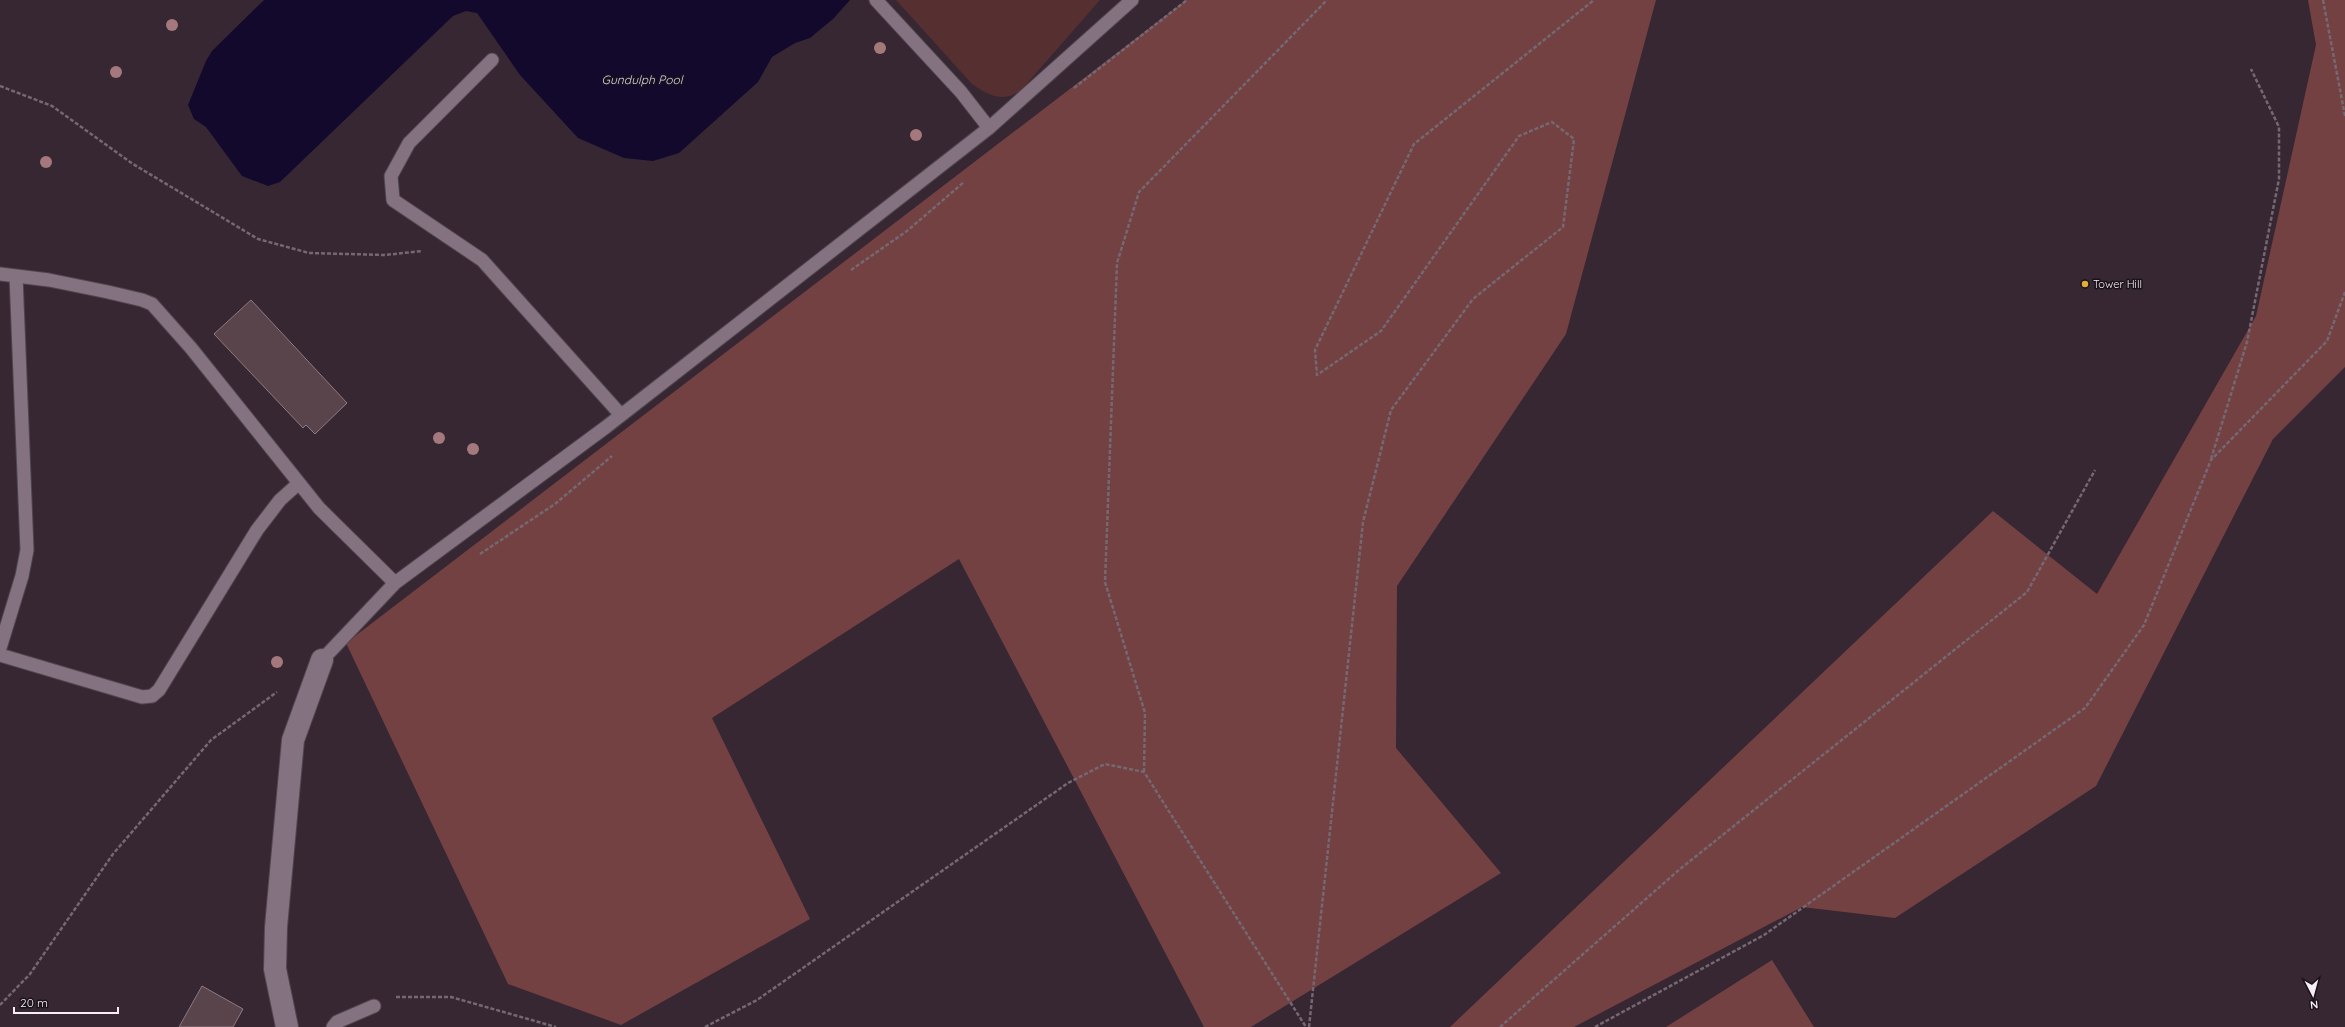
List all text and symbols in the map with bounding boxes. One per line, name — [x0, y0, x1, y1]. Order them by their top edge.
water label: Gundulph Pool — [602, 72, 684, 87]
place label: Tower Hill — [2093, 277, 2142, 291]
marker: Tower Hill — [2080, 279, 2090, 289]
north arrow — [2293, 975, 2333, 1015]
scale bar — [14, 989, 118, 1015]
text: 20 m — [20, 995, 48, 1010]
text: N — [2309, 998, 2319, 1012]

